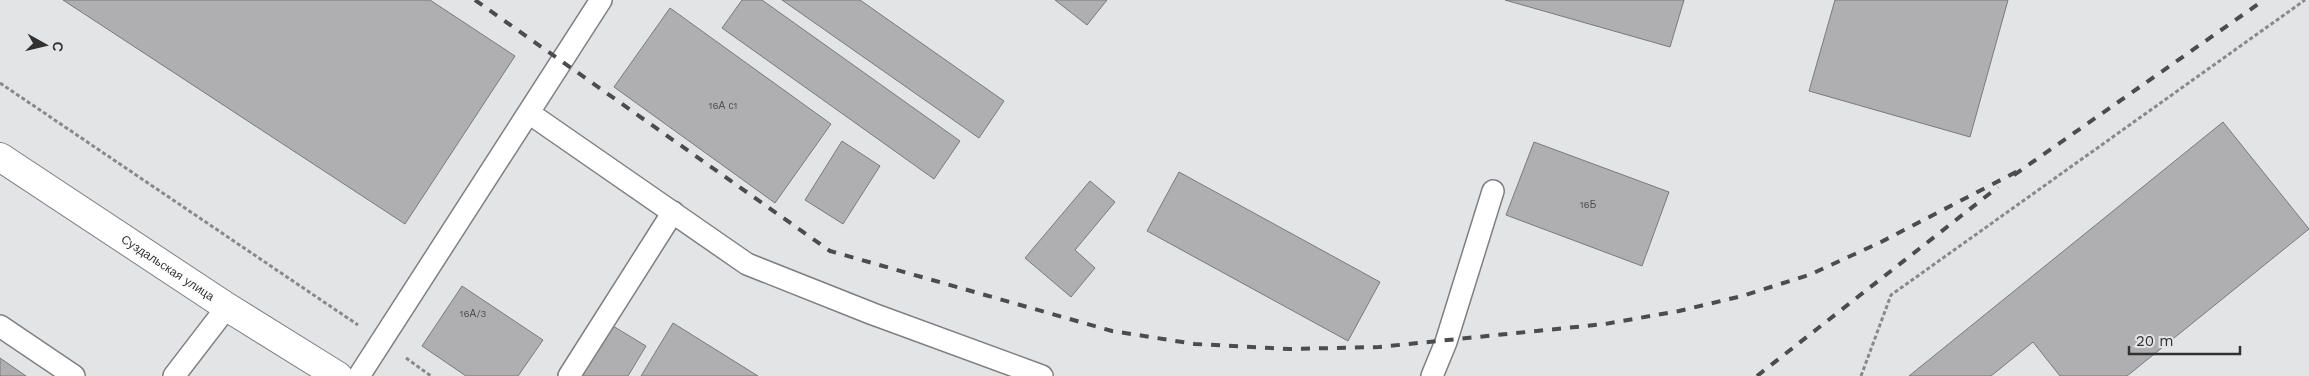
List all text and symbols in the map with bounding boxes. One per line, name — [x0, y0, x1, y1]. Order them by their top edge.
north arrow — [20, 20, 70, 70]
text: С — [49, 41, 67, 53]
house number: 16А с1 — [709, 100, 737, 111]
house number: 16Б — [1580, 199, 1597, 210]
street label: Суздальская улица — [118, 232, 217, 304]
house number: 16А/3 — [460, 308, 487, 319]
scale bar — [2129, 324, 2240, 356]
text: 20 m — [2136, 332, 2174, 350]

